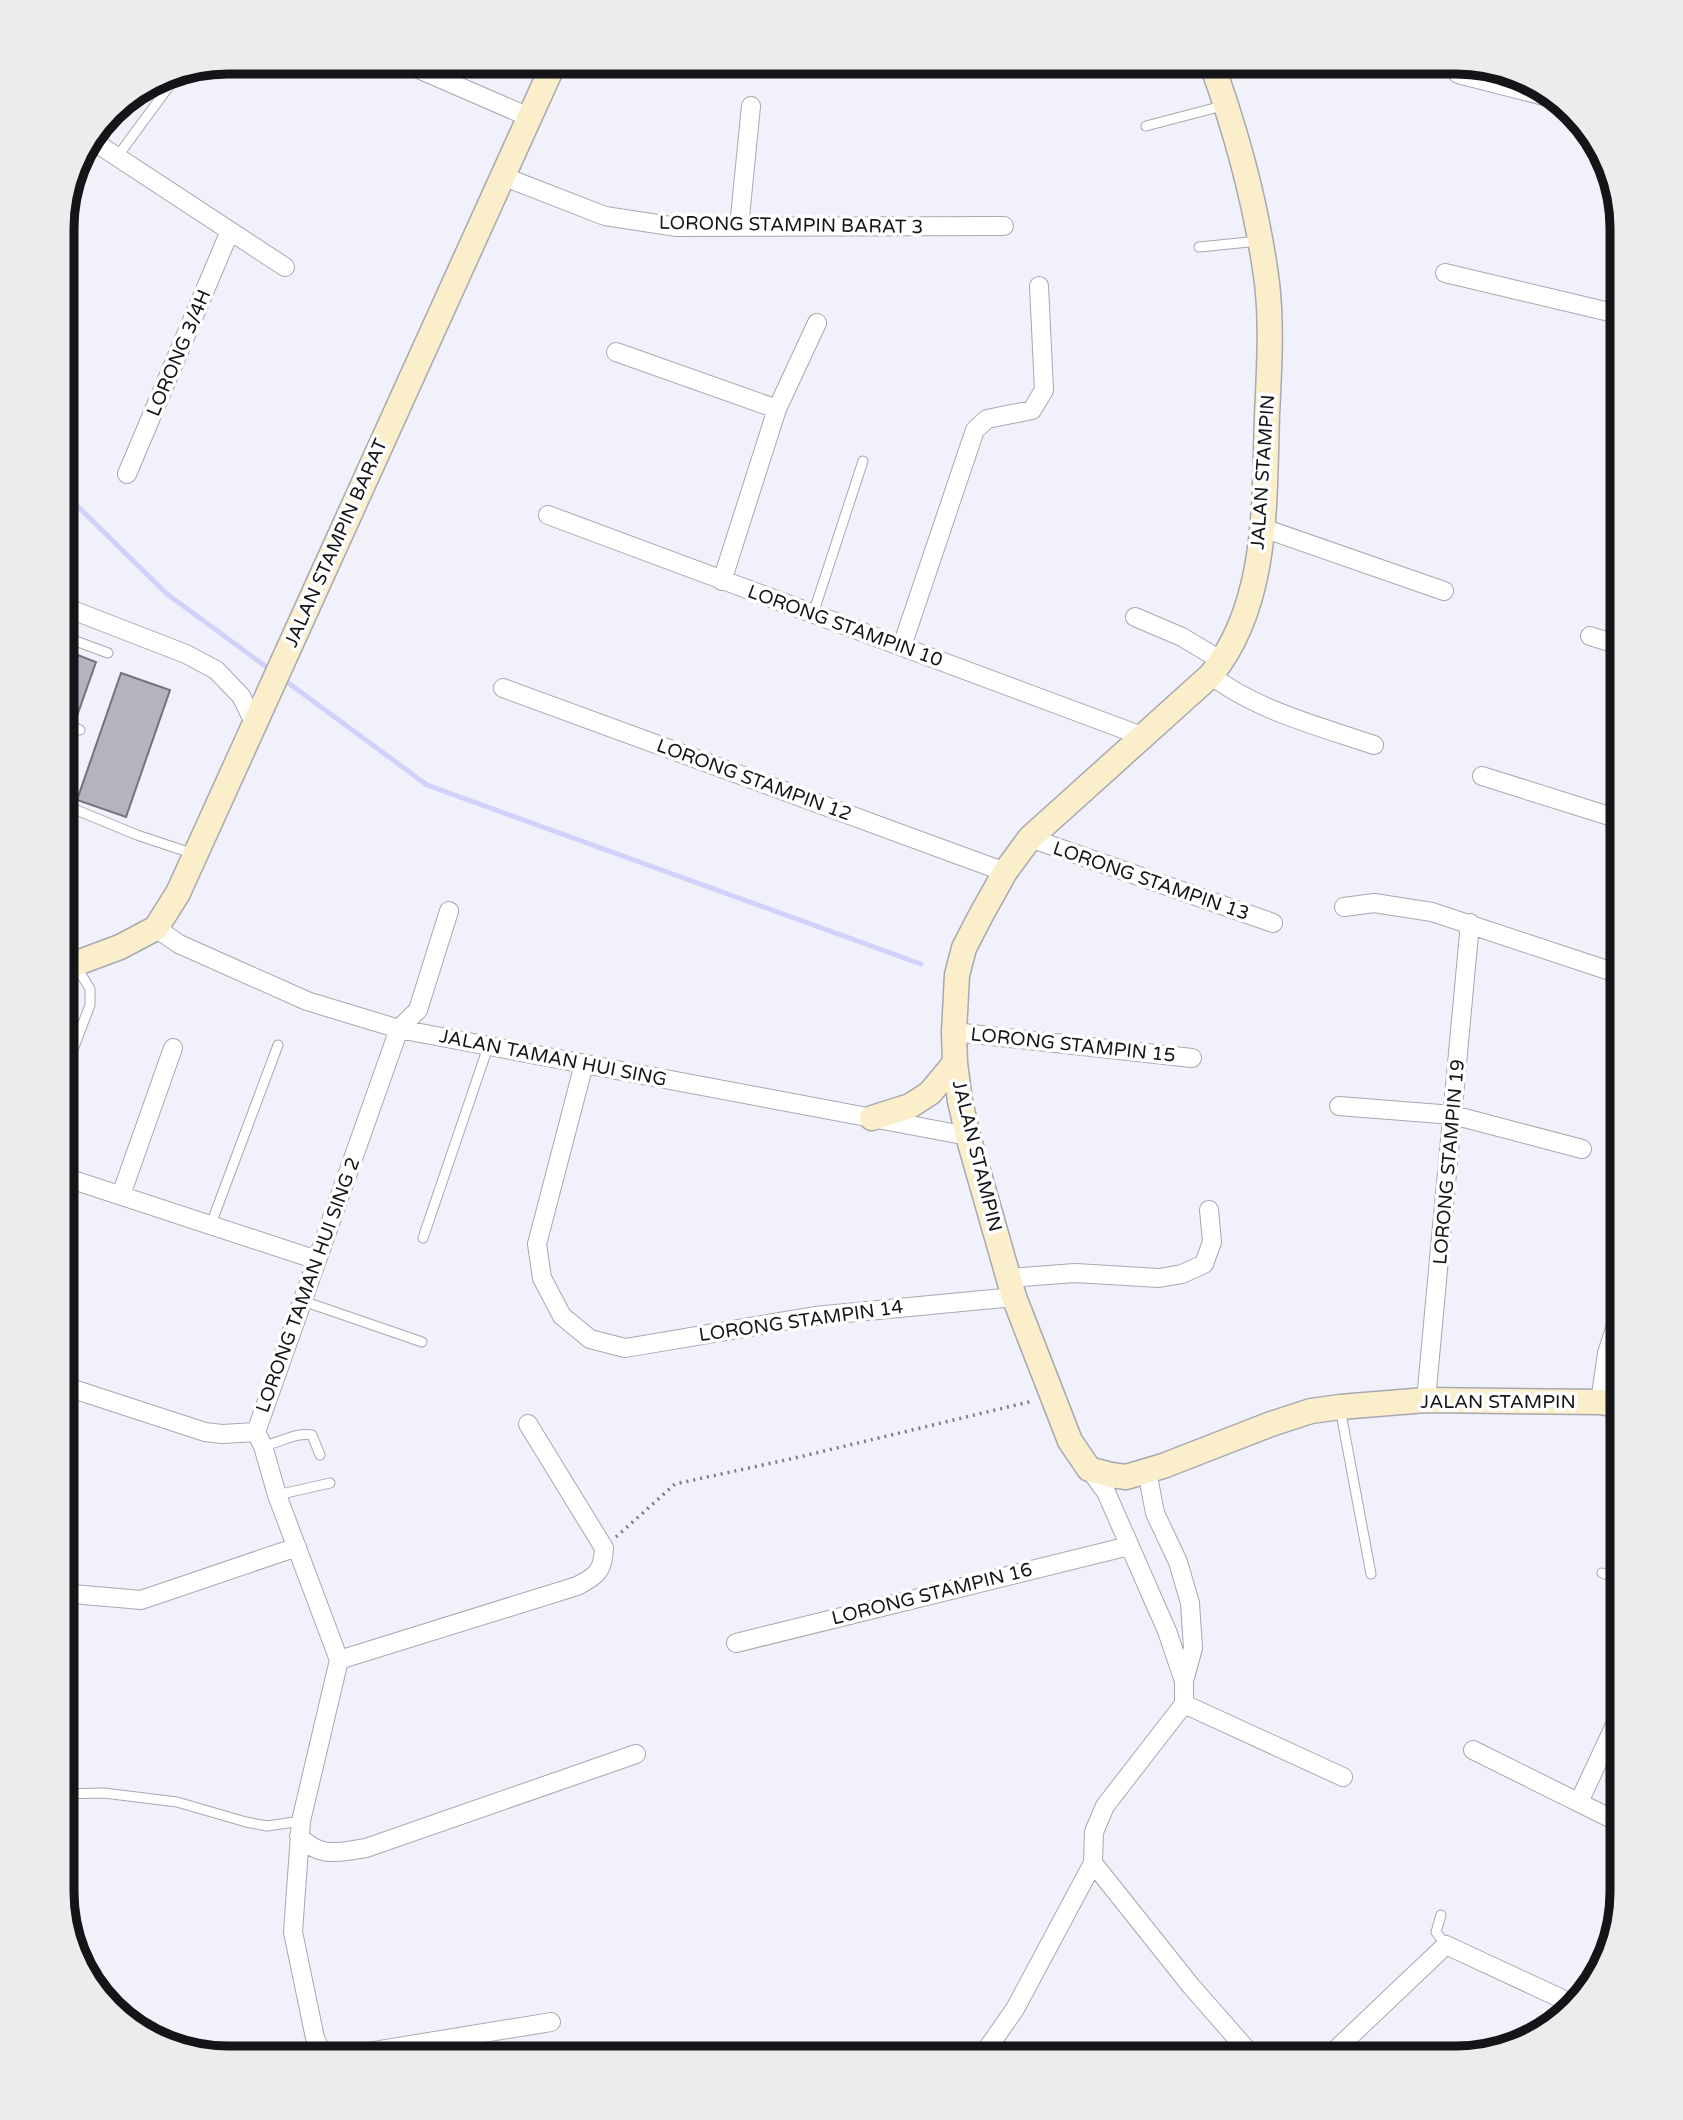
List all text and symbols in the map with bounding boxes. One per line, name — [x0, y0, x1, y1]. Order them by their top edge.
street label: LORONG STAMPIN BARAT 3 — [659, 212, 923, 238]
street label: LORONG 3/4H — [142, 286, 216, 420]
street label: JALAN STAMPIN — [1247, 394, 1279, 550]
street label: JALAN STAMPIN BARAT — [280, 435, 392, 651]
street label: LORONG STAMPIN 10 — [744, 580, 946, 672]
street label: LORONG STAMPIN 12 — [653, 734, 855, 826]
street label: LORONG STAMPIN 13 — [1050, 837, 1252, 925]
street label: LORONG STAMPIN 15 — [969, 1023, 1177, 1067]
street label: JALAN TAMAN HUI SING — [437, 1025, 669, 1091]
street label: LORONG STAMPIN 19 — [1429, 1058, 1469, 1266]
street label: JALAN STAMPIN — [948, 1078, 1006, 1234]
street label: LORONG TAMAN HUI SING 2 — [252, 1154, 364, 1416]
street label: LORONG STAMPIN 14 — [697, 1296, 905, 1346]
street label: JALAN STAMPIN — [1420, 1391, 1576, 1413]
street label: LORONG STAMPIN 16 — [829, 1558, 1035, 1630]

